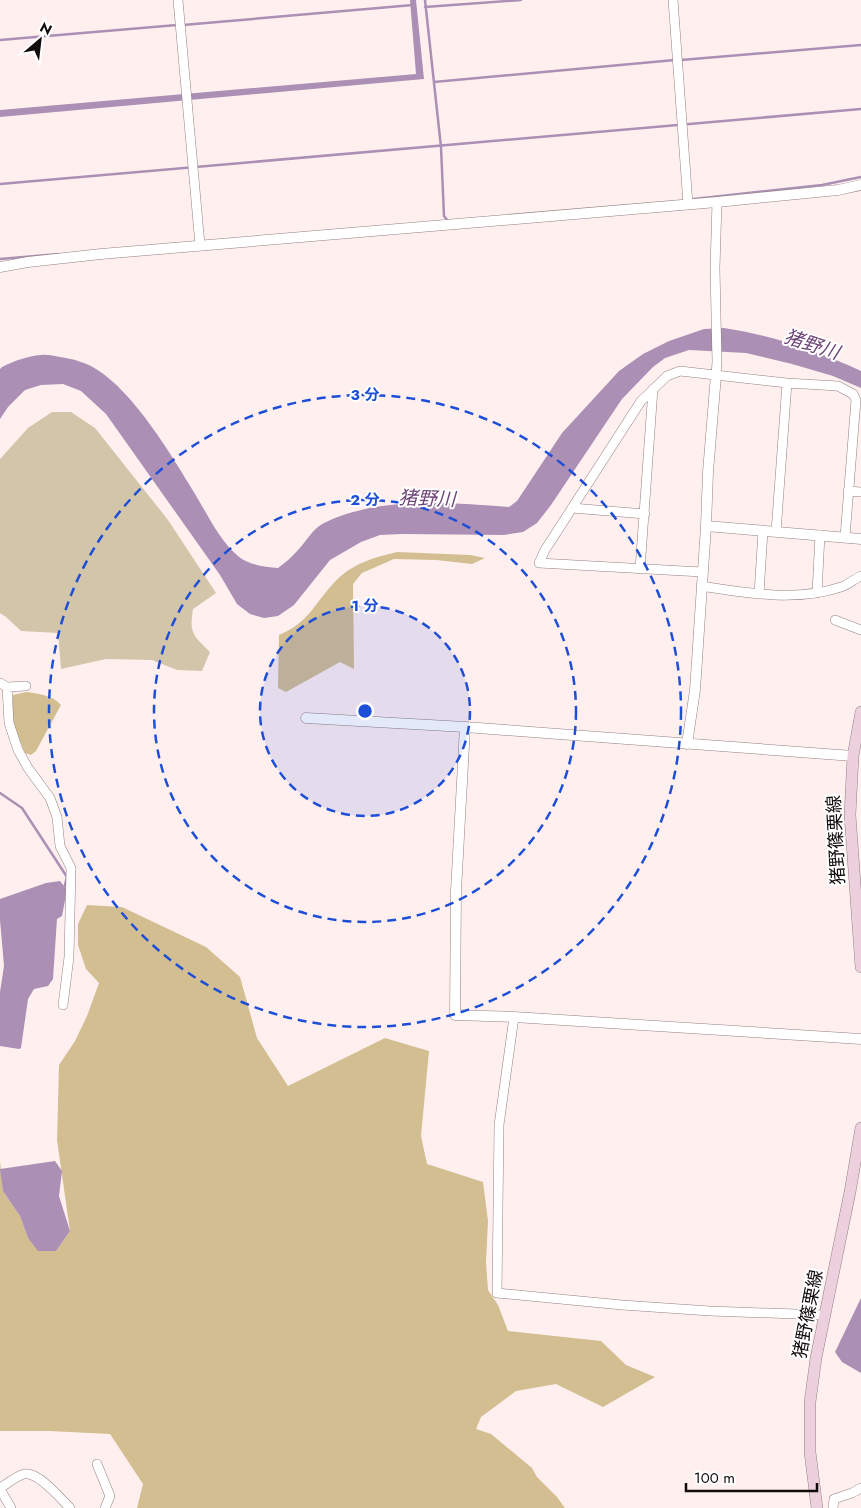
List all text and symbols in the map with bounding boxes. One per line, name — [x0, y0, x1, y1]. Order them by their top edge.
north arrow — [15, 15, 65, 65]
text: N — [36, 17, 56, 40]
water label: 猪野川 — [781, 323, 845, 367]
text: 3 分 — [351, 384, 379, 406]
water label: 猪野川 — [398, 484, 458, 513]
text: 2 分 — [350, 489, 380, 511]
text: 1 分 — [351, 595, 379, 617]
centre of rings — [356, 702, 374, 720]
street label: 猪野篠栗線 — [821, 794, 851, 886]
street label: 猪野篠栗線 — [787, 1267, 829, 1361]
scale bar — [686, 1460, 817, 1492]
text: 100 m — [694, 1467, 735, 1489]

